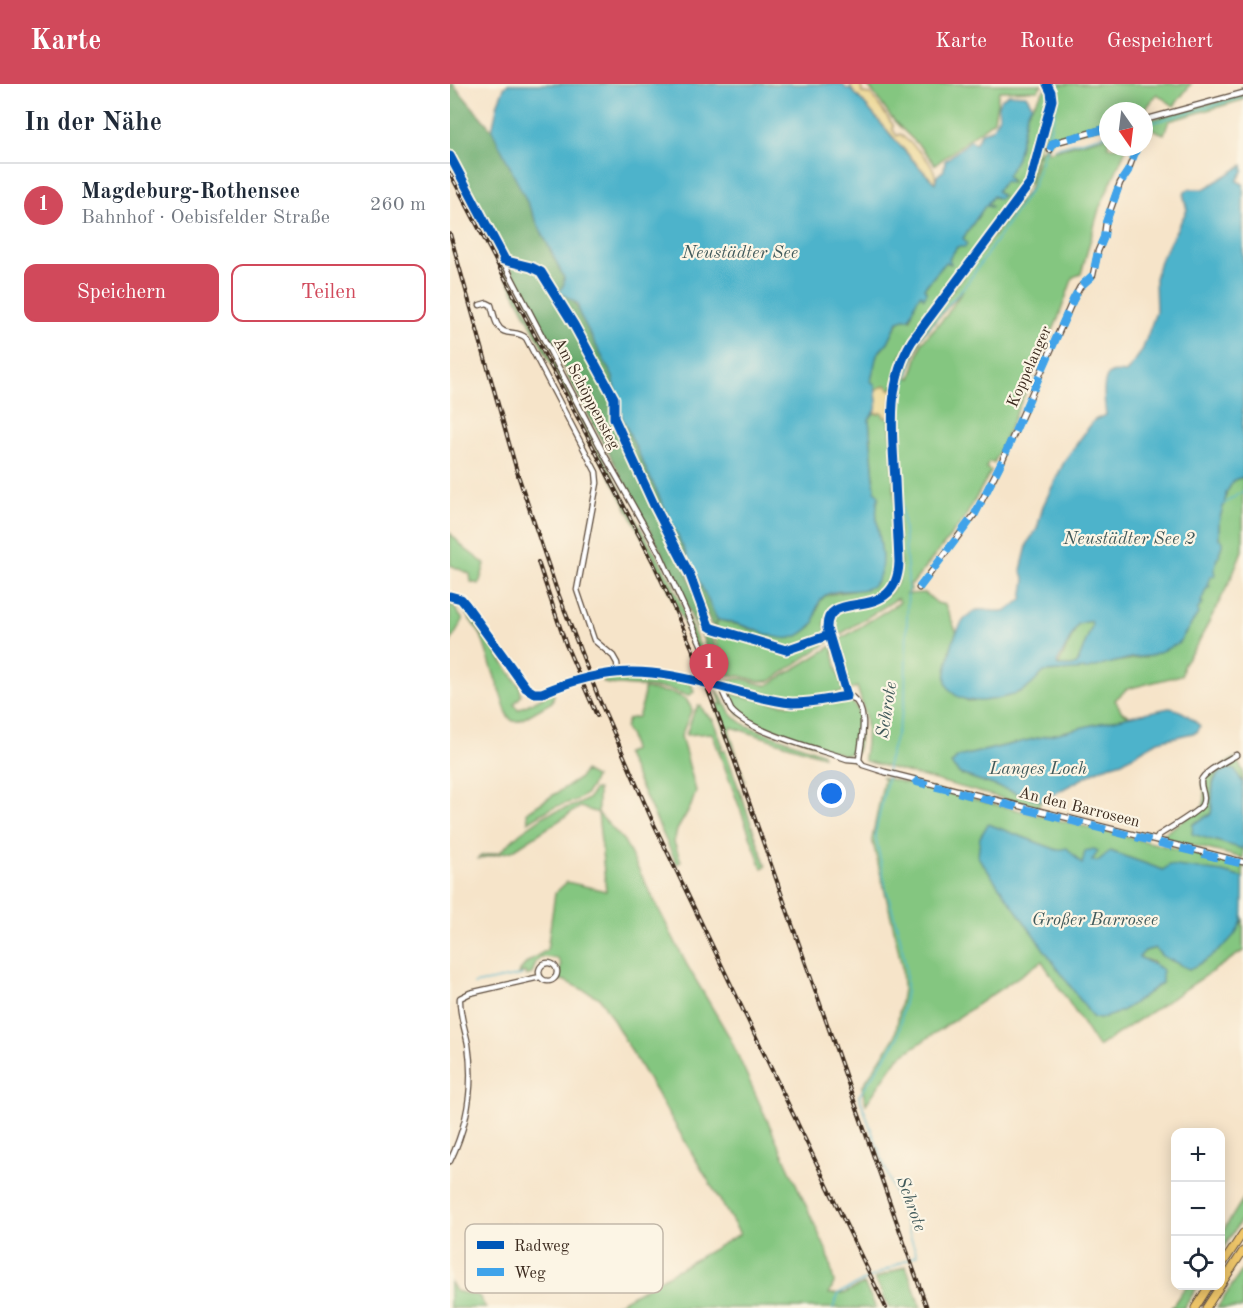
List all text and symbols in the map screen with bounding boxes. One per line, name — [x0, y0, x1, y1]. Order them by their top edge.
text: Karte — [30, 28, 101, 56]
text: Karte — [935, 31, 987, 52]
text: Route — [1020, 31, 1074, 52]
text: Gespeichert — [1107, 31, 1213, 52]
north arrow — [1099, 102, 1153, 156]
text: In der Nähe — [24, 110, 162, 136]
text: Magdeburg-Rothensee — [81, 181, 300, 203]
text: 1 — [38, 195, 49, 215]
text: 260 m — [370, 195, 426, 215]
text: Bahnhof · Oebisfelder Straße — [81, 208, 330, 228]
water label: Neustädter See — [681, 244, 798, 262]
button: Speichern — [24, 264, 219, 322]
button: Teilen — [231, 264, 426, 322]
street label: Koppelanger — [1005, 323, 1055, 410]
street label: Am Schöppensteg — [550, 335, 622, 453]
water label: Neustädter See 2 — [1062, 530, 1195, 548]
pin: 1 — [690, 644, 728, 694]
water label: Schrote — [874, 680, 900, 740]
water label: Langes Loch — [988, 760, 1087, 778]
your location — [817, 779, 846, 808]
street label: An den Barroseen — [1017, 785, 1142, 831]
water label: Großer Barrosee — [1032, 911, 1158, 929]
map controls — [1171, 1128, 1225, 1290]
button: + — [1171, 1128, 1225, 1182]
water label: Schrote — [893, 1174, 929, 1234]
button: − — [1171, 1182, 1225, 1236]
legend — [465, 1224, 663, 1293]
button: locate — [1171, 1236, 1225, 1290]
text: Radweg — [514, 1239, 570, 1255]
text: Weg — [514, 1266, 546, 1282]

